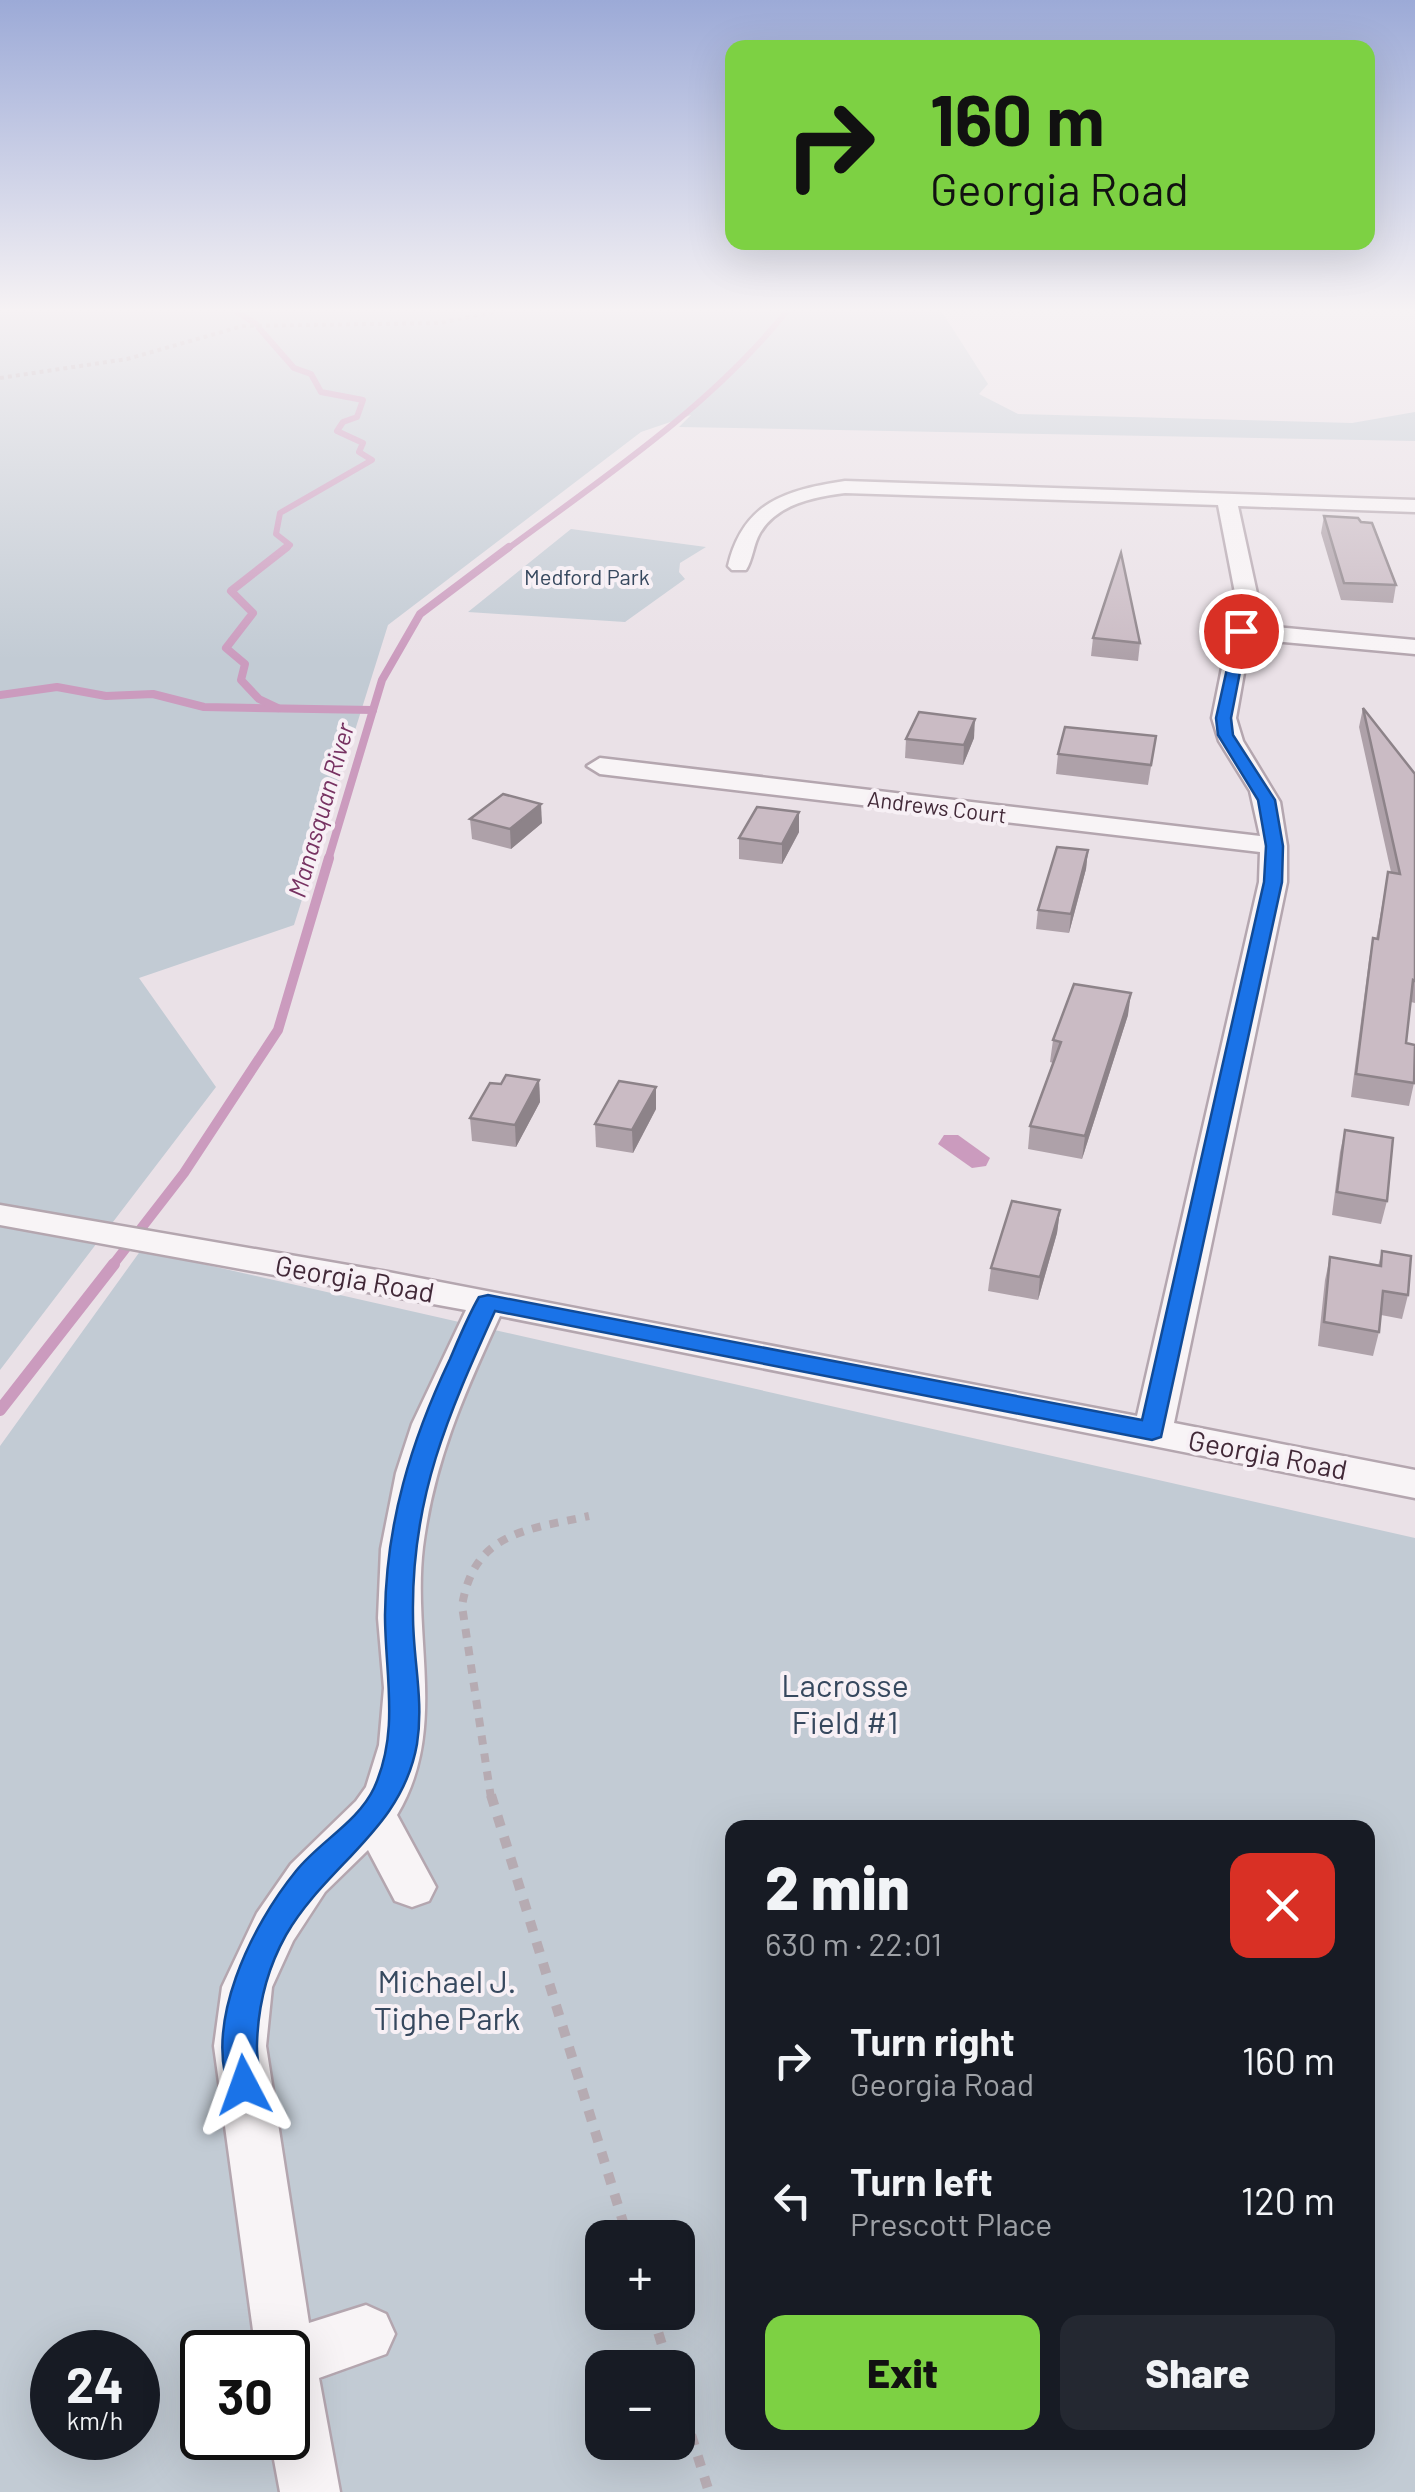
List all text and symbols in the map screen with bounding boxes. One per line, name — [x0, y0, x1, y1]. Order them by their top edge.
text: 160 m — [930, 76, 1105, 160]
icon: right — [765, 80, 895, 210]
text: Georgia Road — [930, 161, 1189, 215]
park label: Medford Park — [524, 563, 650, 589]
pin — [1199, 589, 1284, 674]
icon: arrive — [1214, 604, 1269, 659]
water label: Manasquan River — [281, 718, 360, 901]
street label: Andrews Court — [866, 785, 1008, 827]
street label: Georgia Road — [273, 1247, 437, 1309]
street label: Georgia Road — [1186, 1422, 1350, 1486]
park label: Lacrosse Field #1 — [781, 1665, 909, 1740]
text: 2 min — [765, 1850, 910, 1922]
button: close — [1230, 1853, 1335, 1958]
text: 630 m · 22:01 — [765, 1924, 942, 1962]
park label: Michael J. Tighe Park — [374, 1961, 520, 2036]
text: Turn right — [850, 2018, 1015, 2064]
position arrow — [192, 2033, 296, 2137]
icon: right — [765, 2033, 820, 2088]
text: 160 m — [1242, 2037, 1335, 2083]
text: Georgia Road — [850, 2064, 1034, 2102]
text: Turn left — [850, 2158, 993, 2204]
icon: left — [765, 2173, 820, 2228]
text: 120 m — [1241, 2177, 1335, 2223]
text: Prescott Place — [850, 2204, 1052, 2242]
map controls — [585, 2220, 695, 2460]
button: + — [585, 2220, 695, 2330]
button: Exit — [765, 2315, 1040, 2430]
button: Share — [1060, 2315, 1335, 2430]
speed limit sign: 30 — [180, 2330, 310, 2460]
button: − — [585, 2350, 695, 2460]
text: 24 — [66, 2353, 124, 2413]
text: km/h — [67, 2405, 123, 2435]

